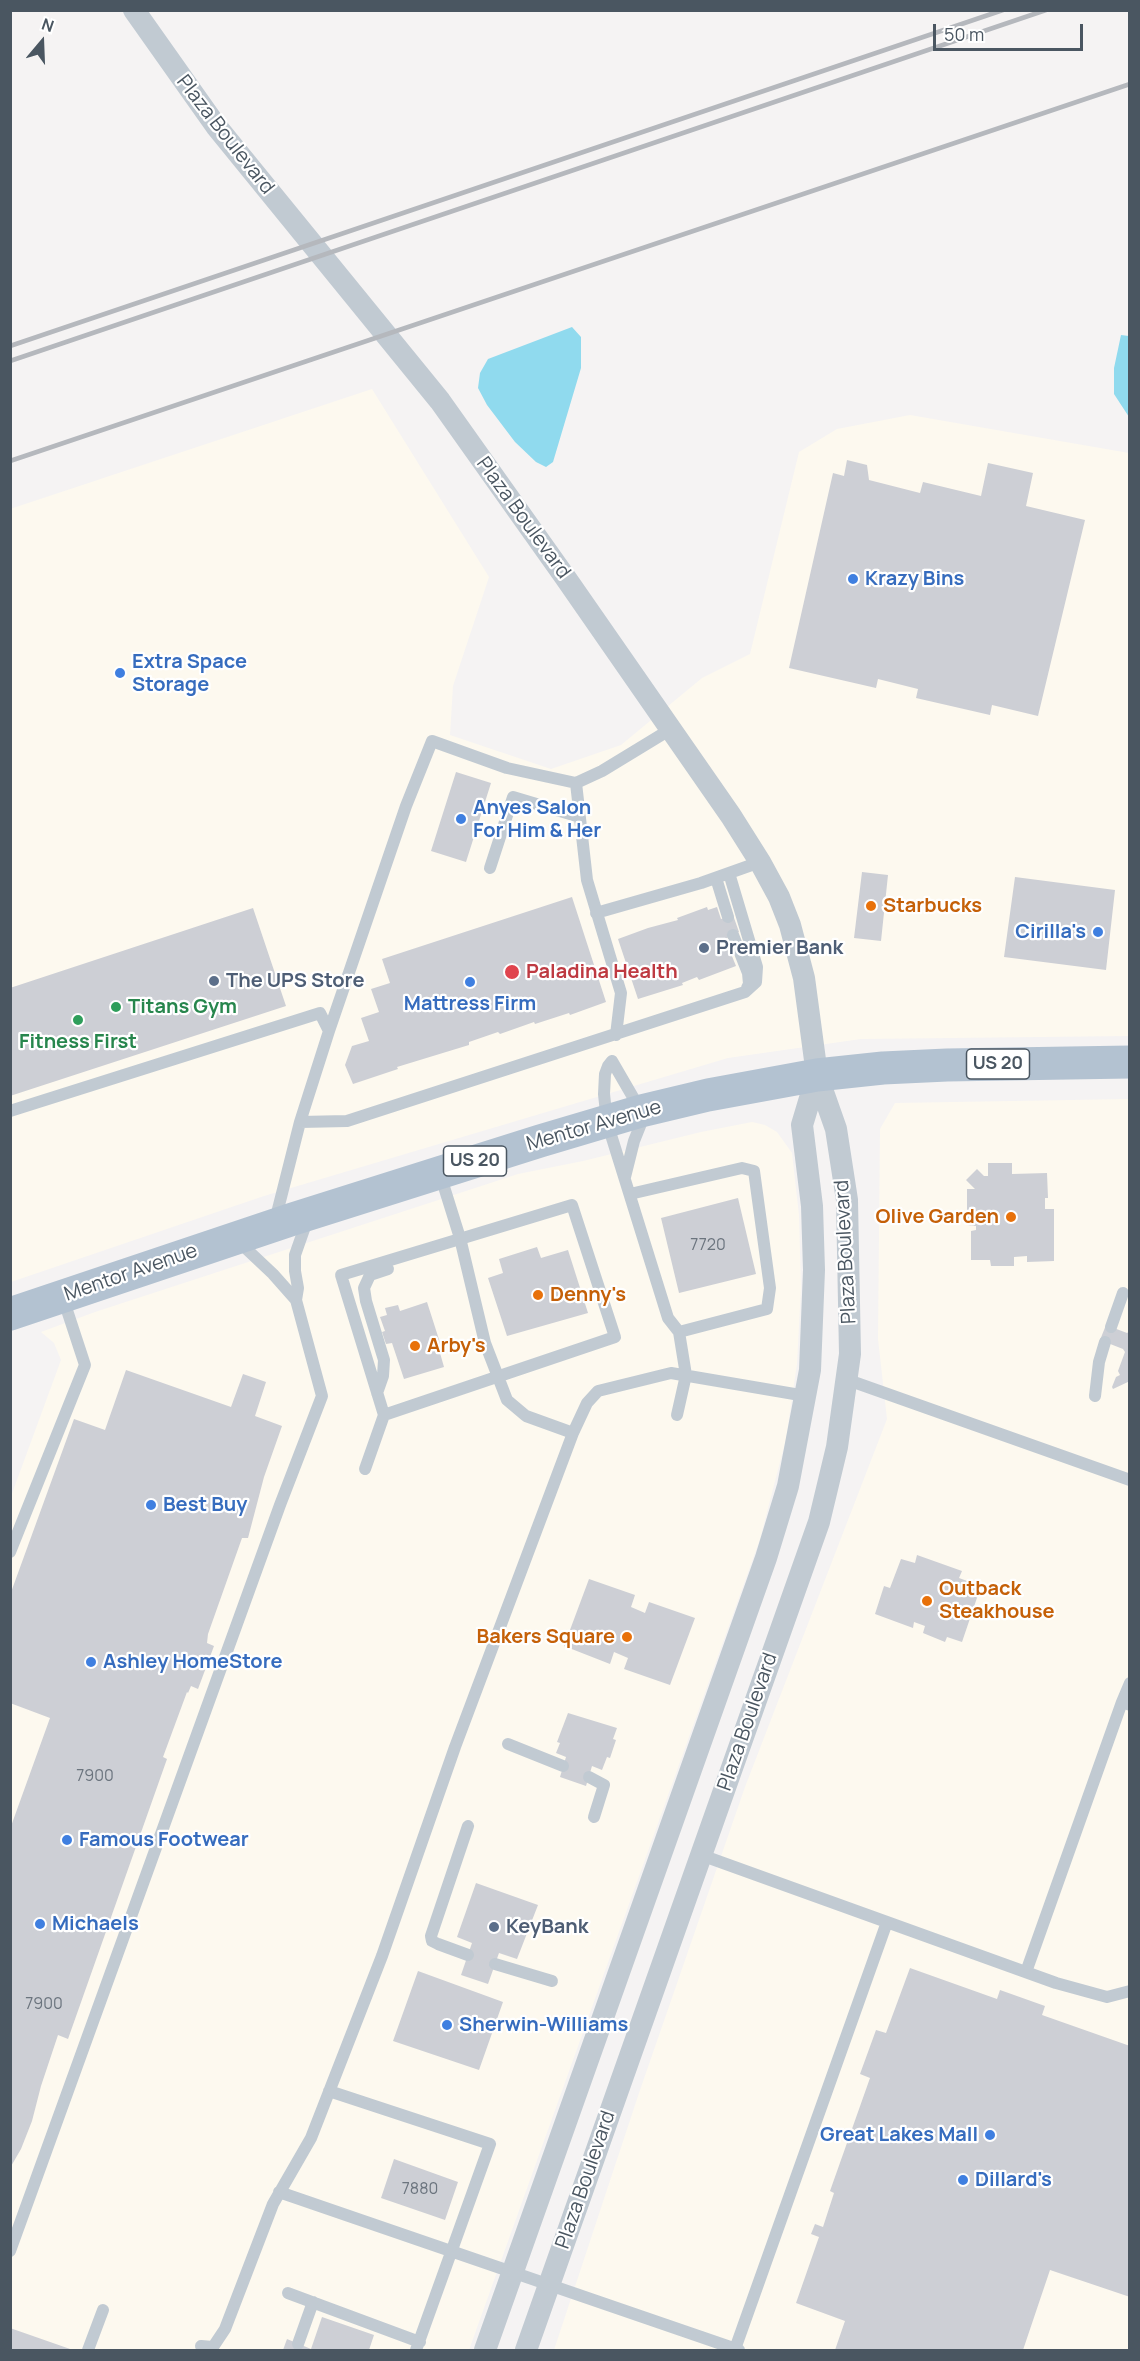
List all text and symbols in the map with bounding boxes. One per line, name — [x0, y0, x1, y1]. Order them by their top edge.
north arrow — [12, 12, 72, 72]
scale bar — [936, 12, 1086, 50]
text: N — [39, 13, 57, 37]
text: 50 m — [944, 22, 984, 46]
street label: Plaza Boulevard — [171, 71, 279, 199]
street label: Plaza Boulevard — [471, 453, 575, 583]
place label: Krazy Bins — [865, 567, 964, 591]
marker: Krazy Bins — [846, 572, 860, 586]
place label: Extra Space Storage — [132, 650, 247, 697]
marker: Extra Space Storage — [113, 666, 127, 680]
place label: Anyes Salon For Him & Her — [473, 796, 601, 843]
marker: Anyes Salon For Him & Her — [454, 812, 468, 826]
place label: Starbucks — [883, 894, 982, 918]
marker: Starbucks — [864, 899, 878, 913]
place label: Cirilla's — [1015, 920, 1086, 944]
marker: Cirilla's — [1091, 925, 1105, 939]
place label: Premier Bank — [716, 936, 843, 960]
marker: Premier Bank — [697, 941, 711, 955]
place label: Paladina Health — [526, 960, 678, 984]
marker: Paladina Health — [503, 963, 521, 981]
place label: The UPS Store — [226, 969, 364, 993]
marker: The UPS Store — [207, 974, 221, 988]
marker: Mattress Firm — [463, 975, 477, 989]
place label: Mattress Firm — [404, 992, 536, 1016]
place label: Titans Gym — [128, 995, 237, 1019]
marker: Titans Gym — [109, 1000, 123, 1014]
marker: Fitness First — [71, 1013, 85, 1027]
place label: Fitness First — [19, 1030, 137, 1054]
road number: US 20 — [966, 1049, 1030, 1079]
street label: Mentor Avenue — [524, 1095, 664, 1157]
road number: US 20 — [444, 1146, 506, 1176]
street label: Plaza Boulevard — [830, 1179, 862, 1325]
place label: Olive Garden — [876, 1205, 999, 1229]
marker: Olive Garden — [1004, 1210, 1018, 1224]
house number: 7720 — [690, 1236, 726, 1256]
street label: Mentor Avenue — [61, 1239, 201, 1307]
place label: Denny's — [550, 1283, 626, 1307]
marker: Denny's — [531, 1288, 545, 1302]
place label: Arby's — [427, 1334, 486, 1358]
marker: Arby's — [408, 1339, 422, 1353]
place label: Best Buy — [163, 1493, 247, 1517]
marker: Best Buy — [144, 1498, 158, 1512]
place label: Outback Steakhouse — [939, 1577, 1055, 1624]
marker: Outback Steakhouse — [920, 1594, 934, 1608]
place label: Bakers Square — [477, 1625, 615, 1649]
marker: Bakers Square — [620, 1630, 634, 1644]
place label: Ashley HomeStore — [103, 1650, 282, 1674]
street label: Plaza Boulevard — [713, 1650, 783, 1794]
marker: Ashley HomeStore — [84, 1655, 98, 1669]
house number: 7900 — [76, 1767, 114, 1787]
place label: Famous Footwear — [79, 1828, 249, 1852]
marker: Famous Footwear — [60, 1833, 74, 1847]
place label: Michaels — [52, 1912, 139, 1936]
place label: KeyBank — [506, 1915, 589, 1939]
marker: Michaels — [33, 1917, 47, 1931]
marker: KeyBank — [487, 1920, 501, 1934]
house number: 7900 — [25, 1995, 63, 2015]
place label: Sherwin-Williams — [459, 2013, 628, 2037]
marker: Sherwin-Williams — [440, 2018, 454, 2032]
street label: Plaza Boulevard — [551, 2108, 621, 2252]
place label: Great Lakes Mall — [820, 2123, 978, 2147]
marker: Great Lakes Mall — [983, 2128, 997, 2142]
place label: Dillard's — [975, 2168, 1052, 2192]
marker: Dillard's — [956, 2173, 970, 2187]
house number: 7880 — [402, 2180, 438, 2200]

